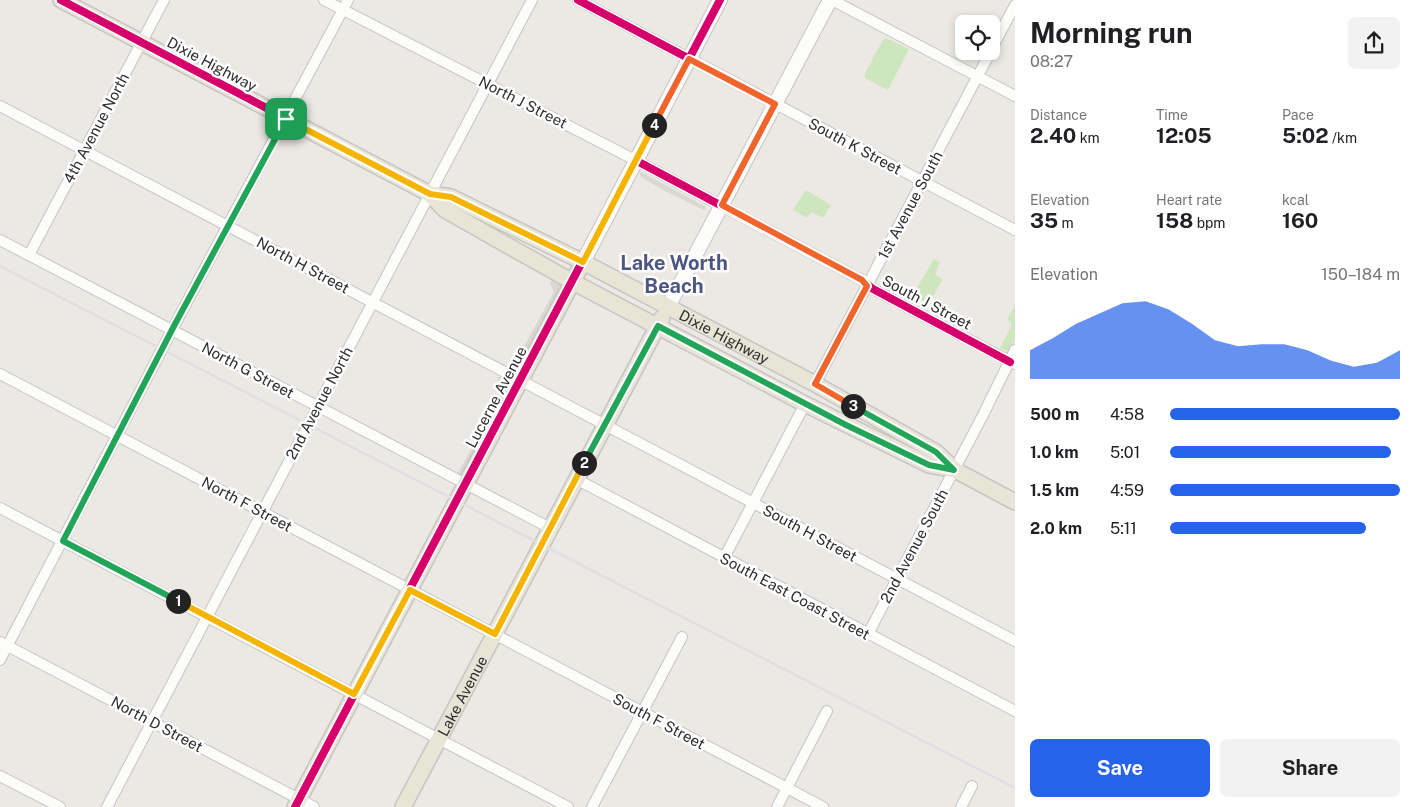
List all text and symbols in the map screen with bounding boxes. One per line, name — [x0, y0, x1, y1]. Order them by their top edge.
map controls — [955, 15, 1000, 60]
button: locate — [955, 15, 1000, 60]
text: Morning run — [1030, 16, 1193, 49]
button: share — [1348, 17, 1400, 69]
street label: Dixie Highway — [164, 33, 260, 95]
text: 08:27 — [1030, 52, 1073, 71]
street label: 4th Avenue North — [60, 70, 132, 186]
street label: North J Street — [476, 72, 570, 132]
pin — [265, 98, 307, 140]
icon: arrive — [272, 105, 300, 133]
text: Distance — [1030, 107, 1087, 123]
text: Time — [1156, 107, 1188, 123]
text: Pace — [1282, 107, 1314, 123]
pin: 4 — [642, 112, 666, 138]
street label: South K Street — [806, 114, 905, 178]
text: 4 — [650, 117, 659, 133]
text: 2.40 — [1030, 123, 1076, 148]
text: 12:05 — [1156, 123, 1212, 148]
text: 5:02 — [1282, 123, 1329, 148]
text: km — [1076, 130, 1100, 146]
text: /km — [1329, 130, 1357, 146]
street label: 1st Avenue South — [874, 148, 946, 262]
text: Elevation — [1030, 192, 1089, 208]
text: Heart rate — [1156, 192, 1222, 208]
text: kcal — [1282, 192, 1309, 208]
text: 35 — [1030, 208, 1058, 233]
text: 158 — [1156, 208, 1193, 233]
text: 160 — [1282, 208, 1318, 233]
text: m — [1058, 215, 1074, 231]
text: bpm — [1193, 215, 1225, 231]
street label: North H Street — [254, 233, 352, 297]
district label: Lake Worth Beach — [620, 251, 728, 298]
text: Elevation — [1030, 265, 1098, 284]
text: 150–184 m — [1321, 265, 1400, 284]
street label: South J Street — [879, 271, 975, 333]
street label: Dixie Highway — [677, 306, 772, 367]
street label: North G Street — [199, 339, 297, 402]
street label: 2nd Avenue North — [282, 344, 356, 462]
street label: Lucerne Avenue — [462, 344, 530, 450]
pin: 3 — [840, 394, 866, 418]
text: 3 — [849, 398, 858, 414]
text: 500 m — [1030, 405, 1079, 424]
text: 4:58 — [1110, 405, 1144, 424]
text: 1.0 km — [1030, 443, 1079, 462]
text: 5:01 — [1110, 443, 1140, 462]
pin: 2 — [572, 450, 596, 476]
text: 2 — [580, 455, 589, 471]
street label: North F Street — [199, 473, 295, 535]
text: 1.5 km — [1030, 481, 1079, 500]
text: 4:59 — [1110, 481, 1144, 500]
street label: 2nd Avenue South — [877, 486, 951, 606]
street label: South H Street — [760, 501, 860, 565]
text: 2.0 km — [1030, 519, 1082, 538]
text: 5:11 — [1110, 519, 1137, 538]
street label: South East Coast Street — [717, 549, 873, 643]
pin: 1 — [166, 588, 190, 614]
text: 1 — [176, 593, 182, 609]
street label: Lake Avenue — [434, 653, 490, 739]
street label: South F Street — [610, 690, 708, 752]
street label: North D Street — [108, 693, 206, 755]
button: Save — [1030, 739, 1210, 797]
button: Share — [1220, 739, 1400, 797]

